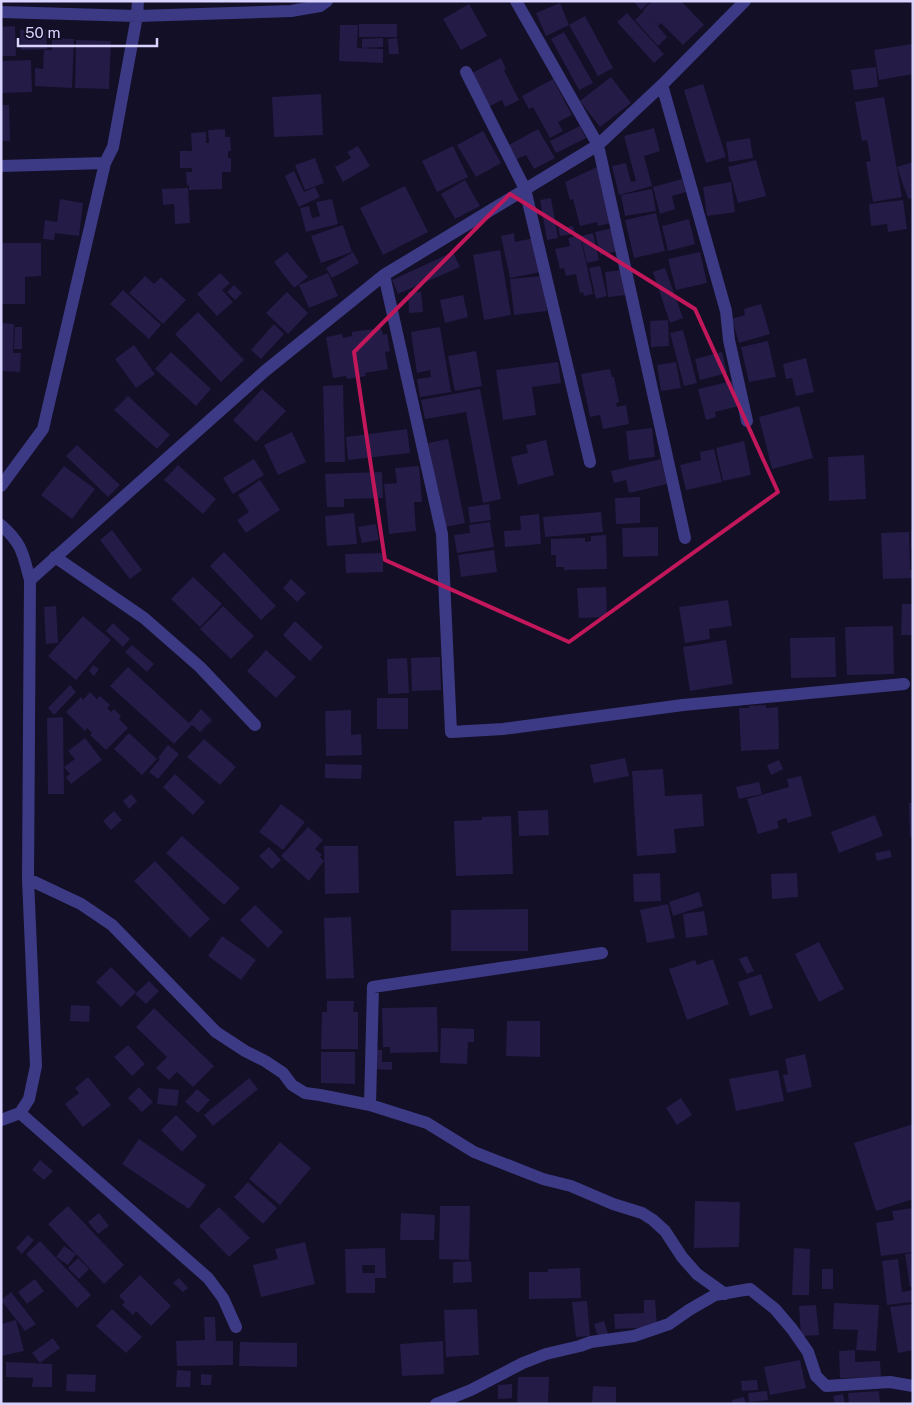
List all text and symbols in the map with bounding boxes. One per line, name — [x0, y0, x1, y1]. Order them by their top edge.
scale bar — [18, 15, 156, 47]
text: 50 m — [25, 24, 60, 41]

